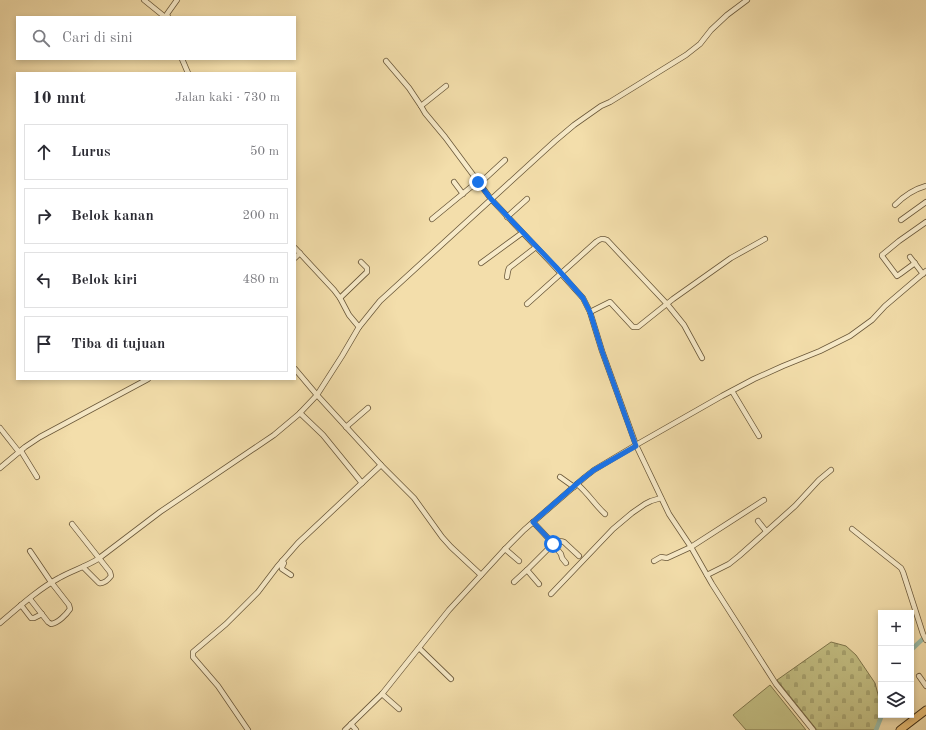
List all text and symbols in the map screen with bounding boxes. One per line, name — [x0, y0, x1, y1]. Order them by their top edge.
search box — [16, 16, 296, 60]
icon: search — [30, 27, 52, 49]
text: Cari di sini — [62, 31, 133, 46]
text: 10 mnt — [32, 90, 86, 107]
text: Jalan kaki · 730 m — [175, 91, 280, 104]
icon: ahead — [33, 141, 55, 163]
text: Lurus — [71, 145, 111, 160]
text: 50 m — [250, 145, 279, 158]
route end — [469, 173, 487, 191]
icon: right — [33, 205, 55, 227]
text: Belok kanan — [71, 209, 154, 224]
text: 200 m — [242, 209, 279, 222]
icon: left — [33, 269, 55, 291]
text: Belok kiri — [71, 273, 137, 288]
text: 480 m — [242, 273, 279, 286]
icon: arrive — [33, 333, 55, 355]
text: Tiba di tujuan — [71, 337, 165, 352]
route start — [544, 535, 562, 553]
map controls — [878, 610, 914, 718]
button: + — [878, 610, 914, 646]
button: − — [878, 646, 914, 682]
button: layers — [878, 682, 914, 718]

